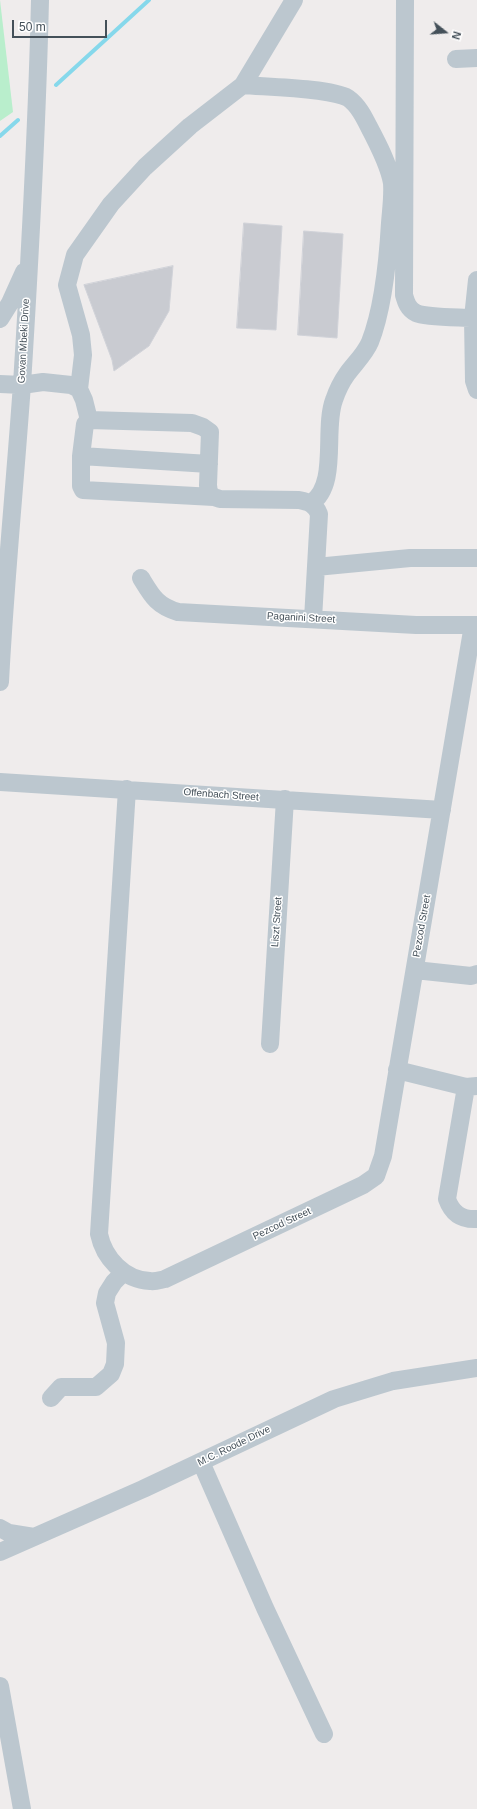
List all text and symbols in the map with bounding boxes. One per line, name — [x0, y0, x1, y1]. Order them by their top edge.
scale bar — [14, 12, 109, 38]
north arrow — [425, 12, 465, 52]
text: 50 m — [19, 20, 46, 34]
text: N — [450, 30, 463, 41]
street label: Govan Mbeki Drive — [16, 298, 32, 384]
street label: Paganini Street — [267, 610, 335, 626]
street label: Offenbach Street — [183, 786, 259, 804]
street label: Pezcod Street — [411, 894, 433, 958]
street label: Liszt Street — [269, 897, 285, 947]
street label: Pezcod Street — [251, 1205, 313, 1243]
street label: M.C. Roode Drive — [196, 1423, 272, 1469]

